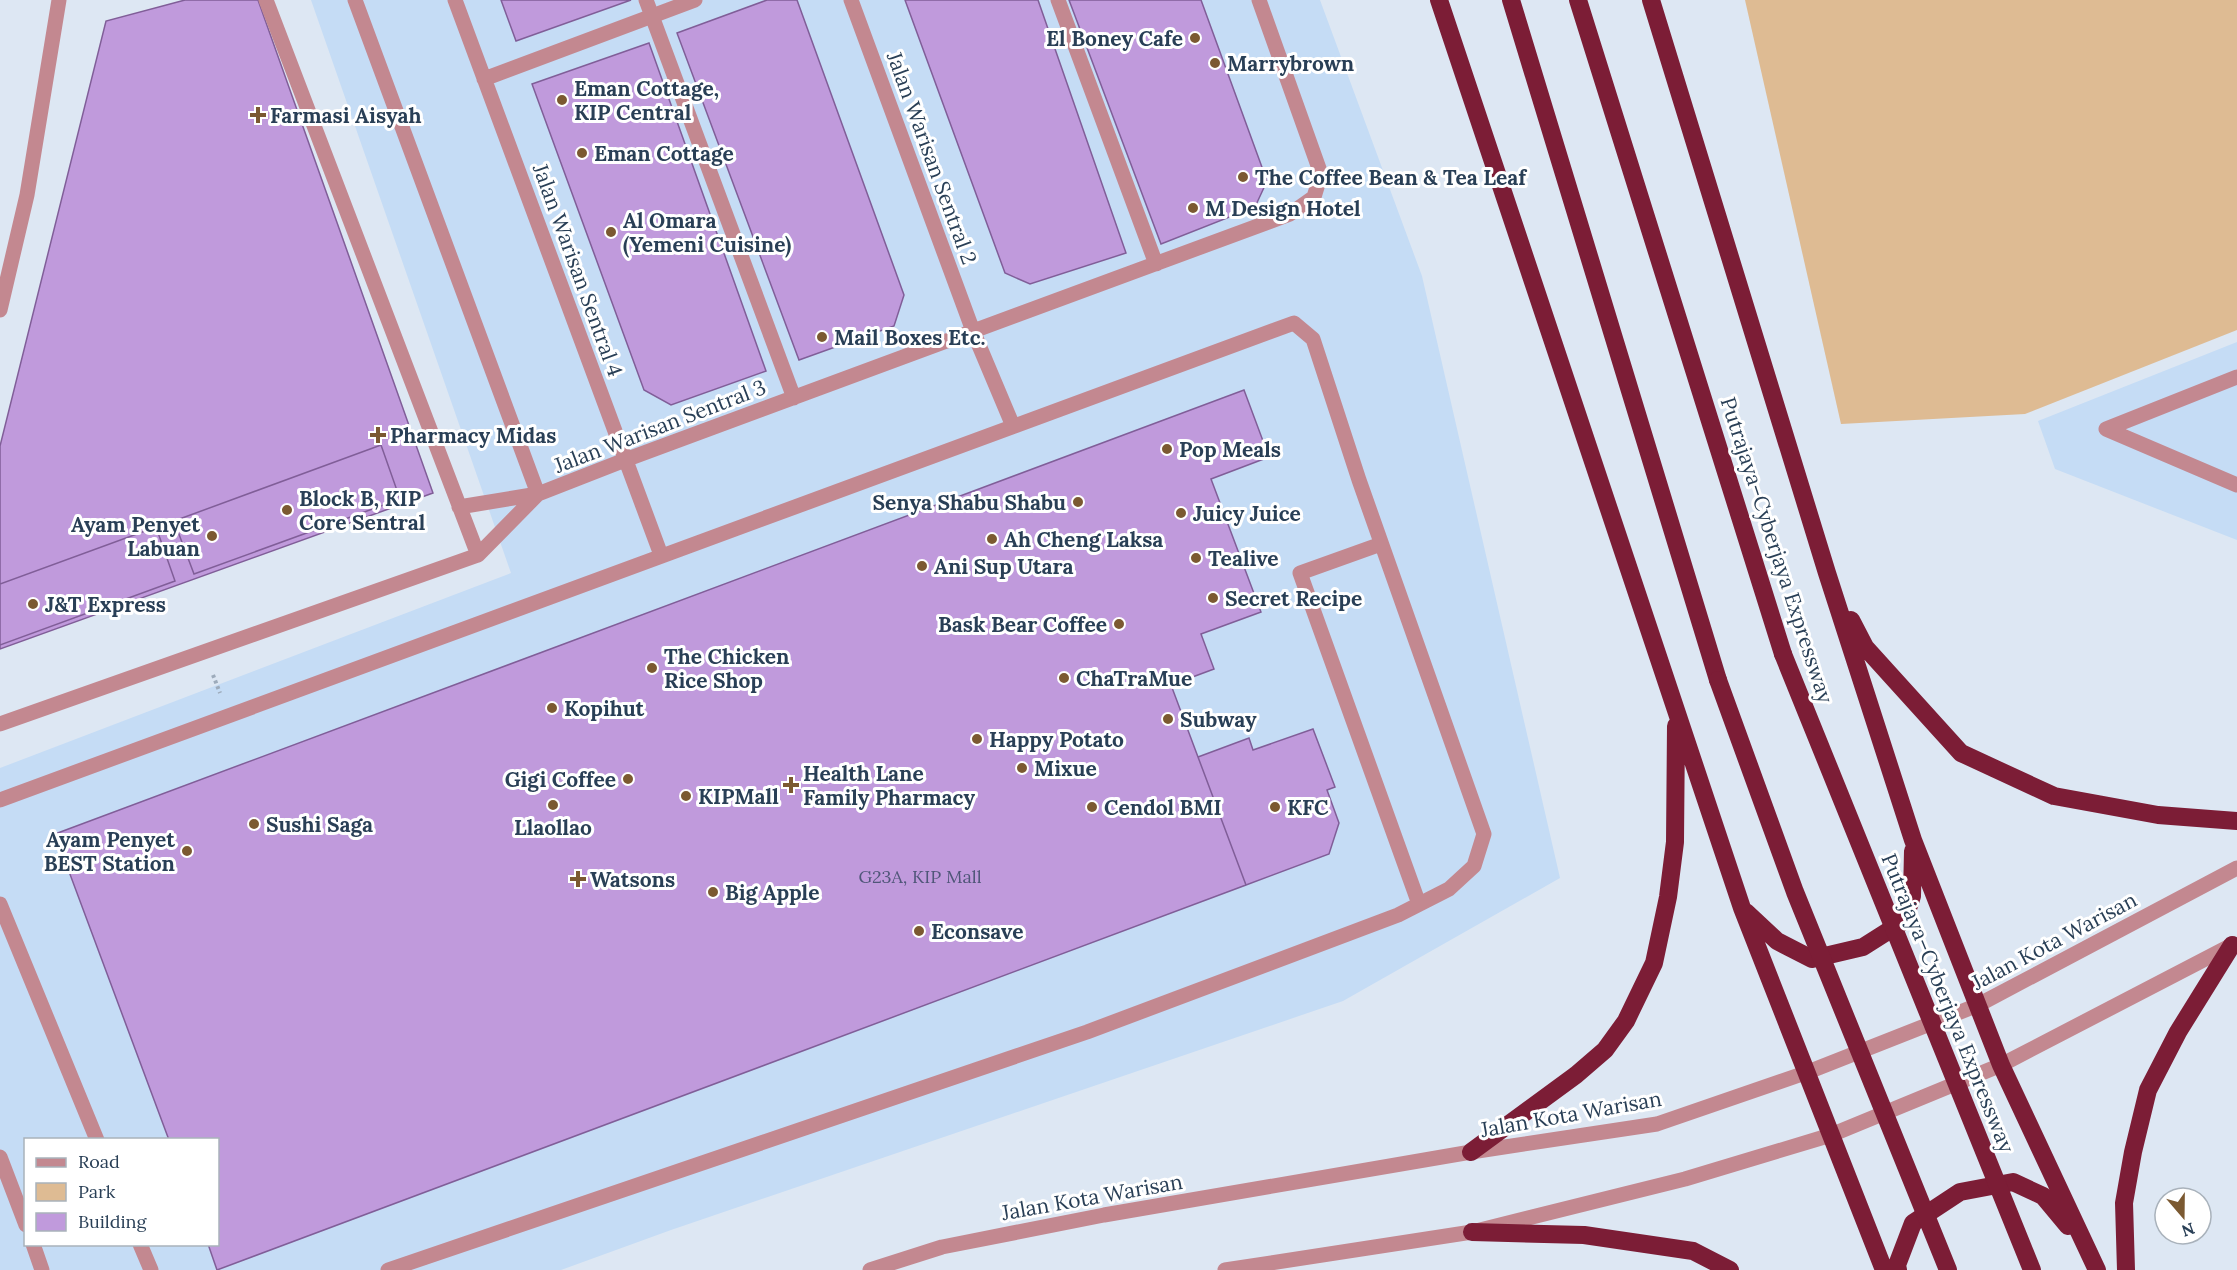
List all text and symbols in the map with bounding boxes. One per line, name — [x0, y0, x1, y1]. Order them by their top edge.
place label: El Boney Cafe — [1046, 25, 1183, 52]
marker: El Boney Cafe — [1188, 31, 1202, 45]
street label: Jalan Warisan Sentral 2 — [881, 47, 983, 268]
place label: Marrybrown — [1227, 50, 1354, 77]
marker: Marrybrown — [1208, 56, 1222, 70]
place label: Eman Cottage, KIP Central — [574, 75, 719, 126]
marker: Eman Cottage, KIP Central — [555, 93, 569, 107]
place label: Farmasi Aisyah — [270, 102, 422, 129]
marker: Farmasi Aisyah — [251, 108, 265, 122]
place label: Eman Cottage — [594, 140, 734, 167]
marker: Eman Cottage — [575, 146, 589, 160]
street label: Jalan Warisan Sentral 4 — [527, 159, 629, 380]
place label: The Coffee Bean & Tea Leaf — [1255, 164, 1527, 191]
marker: The Coffee Bean & Tea Leaf — [1236, 170, 1250, 184]
place label: M Design Hotel — [1205, 195, 1361, 222]
marker: M Design Hotel — [1186, 201, 1200, 215]
place label: Al Omara (Yemeni Cuisine) — [623, 207, 791, 258]
marker: Al Omara (Yemeni Cuisine) — [604, 225, 618, 239]
place label: Mail Boxes Etc. — [834, 324, 985, 351]
marker: Mail Boxes Etc. — [815, 330, 829, 344]
street label: Jalan Warisan Sentral 3 — [549, 373, 770, 479]
street label: Putrajaya–Cyberjaya Expressway — [1715, 393, 1839, 707]
place label: Pharmacy Midas — [390, 422, 557, 449]
marker: Pharmacy Midas — [371, 428, 385, 442]
place label: Pop Meals — [1179, 436, 1281, 463]
marker: Pop Meals — [1160, 442, 1174, 456]
place label: Block B, KIP Core Sentral — [299, 485, 426, 536]
place label: Senya Shabu Shabu — [873, 489, 1066, 516]
marker: Senya Shabu Shabu — [1071, 495, 1085, 509]
place label: Juicy Juice — [1193, 500, 1301, 527]
marker: Block B, KIP Core Sentral — [280, 503, 294, 517]
marker: Juicy Juice — [1174, 506, 1188, 520]
place label: Ayam Penyet Labuan — [71, 511, 200, 562]
place label: Ah Cheng Laksa — [1004, 526, 1163, 553]
marker: Ayam Penyet Labuan — [205, 529, 219, 543]
marker: Ah Cheng Laksa — [985, 532, 999, 546]
place label: Tealive — [1208, 545, 1279, 572]
marker: Tealive — [1189, 551, 1203, 565]
place label: Ani Sup Utara — [934, 553, 1073, 580]
marker: Ani Sup Utara — [915, 559, 929, 573]
place label: Secret Recipe — [1225, 585, 1362, 612]
place label: J&T Express — [45, 591, 166, 618]
marker: Secret Recipe — [1206, 591, 1220, 605]
marker: J&T Express — [26, 597, 40, 611]
place label: Bask Bear Coffee — [938, 611, 1107, 638]
marker: Bask Bear Coffee — [1112, 617, 1126, 631]
place label: The Chicken Rice Shop — [664, 643, 789, 694]
marker: The Chicken Rice Shop — [645, 661, 659, 675]
place label: ChaTraMue — [1076, 665, 1192, 692]
marker: ChaTraMue — [1057, 671, 1071, 685]
place label: Kopihut — [564, 695, 645, 722]
marker: Kopihut — [545, 701, 559, 715]
place label: Subway — [1180, 706, 1257, 733]
marker: Subway — [1161, 712, 1175, 726]
place label: Happy Potato — [989, 726, 1124, 753]
marker: Happy Potato — [970, 732, 984, 746]
place label: Mixue — [1034, 755, 1097, 782]
place label: Health Lane Family Pharmacy — [803, 760, 975, 811]
marker: Mixue — [1015, 761, 1029, 775]
place label: Gigi Coffee — [505, 766, 616, 793]
marker: Gigi Coffee — [621, 772, 635, 786]
marker: Health Lane Family Pharmacy — [784, 778, 798, 792]
place label: KIPMall — [698, 783, 779, 810]
marker: KIPMall — [679, 789, 693, 803]
place label: Cendol BMI — [1104, 794, 1222, 821]
place label: KFC — [1287, 794, 1329, 821]
marker: Llaollao — [546, 798, 560, 812]
marker: Cendol BMI — [1085, 800, 1099, 814]
marker: KFC — [1268, 800, 1282, 814]
place label: Sushi Saga — [266, 811, 373, 838]
place label: Llaollao — [514, 814, 592, 841]
marker: Sushi Saga — [247, 817, 261, 831]
place label: Ayam Penyet BEST Station — [44, 826, 175, 877]
marker: Ayam Penyet BEST Station — [180, 844, 194, 858]
street label: Putrajaya–Cyberjaya Expressway — [1875, 849, 2021, 1157]
house number: G23A, KIP Mall — [858, 865, 982, 888]
place label: Watsons — [590, 866, 675, 893]
marker: Watsons — [571, 872, 585, 886]
place label: Big Apple — [725, 879, 819, 906]
marker: Big Apple — [706, 885, 720, 899]
street label: Jalan Kota Warisan — [1966, 886, 2141, 996]
place label: Econsave — [931, 918, 1023, 945]
marker: Econsave — [912, 924, 926, 938]
street label: Jalan Kota Warisan — [1477, 1085, 1664, 1143]
legend — [24, 1138, 219, 1246]
text: Road — [78, 1150, 120, 1173]
street label: Jalan Kota Warisan — [998, 1168, 1185, 1226]
text: Park — [78, 1180, 116, 1203]
north arrow — [2153, 1186, 2213, 1246]
text: Building — [78, 1210, 148, 1233]
text: N — [2179, 1219, 2197, 1242]

